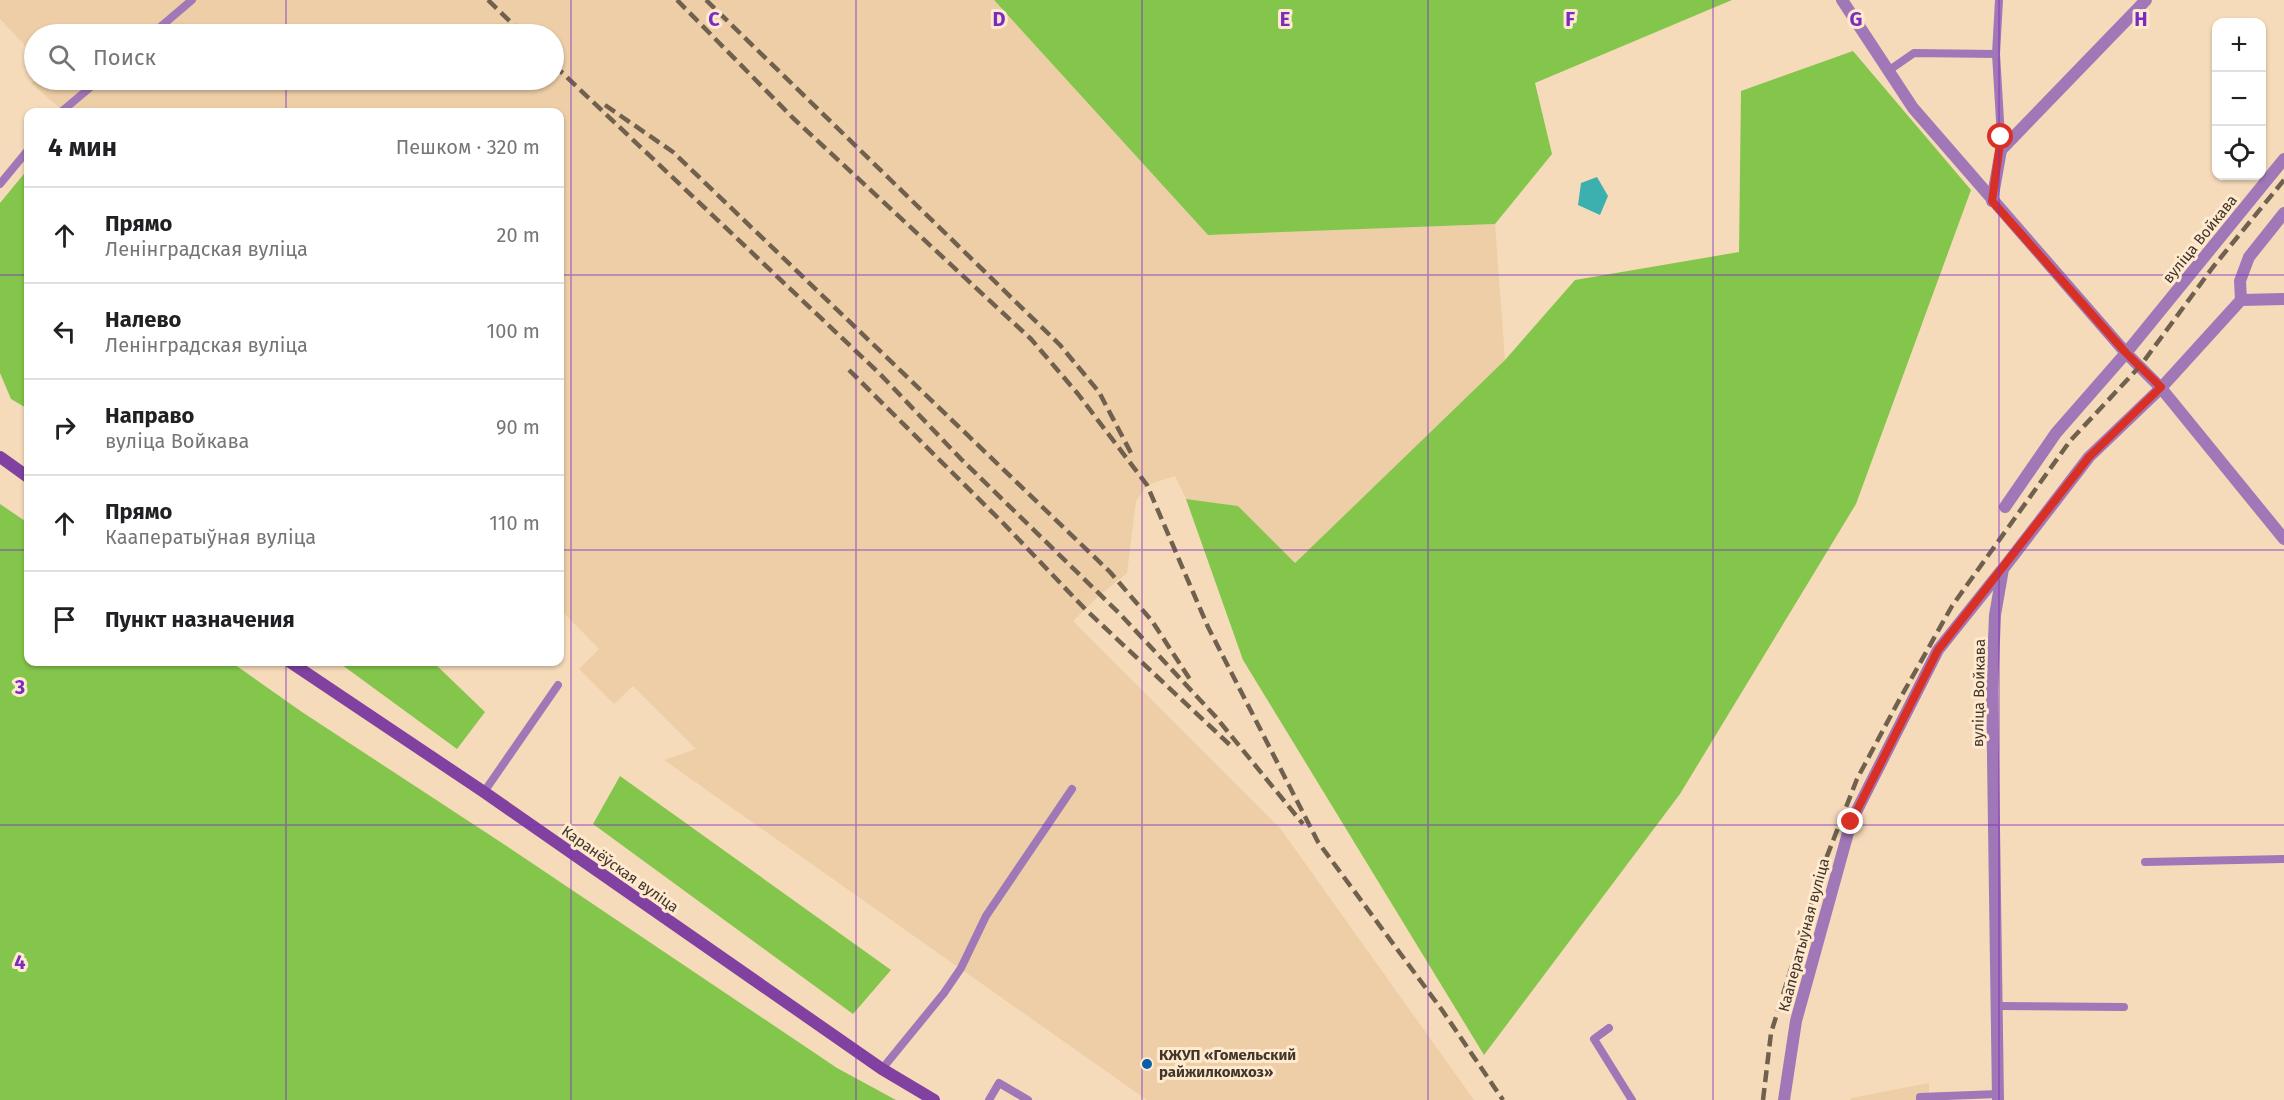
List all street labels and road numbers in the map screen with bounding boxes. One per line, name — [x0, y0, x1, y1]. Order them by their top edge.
street label: вуліца Войкава — [2159, 191, 2241, 287]
street label: вуліца Войкава — [1969, 639, 1989, 747]
street label: Каранёўская вуліца — [558, 822, 682, 916]
street label: Кааператыўная вуліца — [1775, 856, 1833, 1014]

